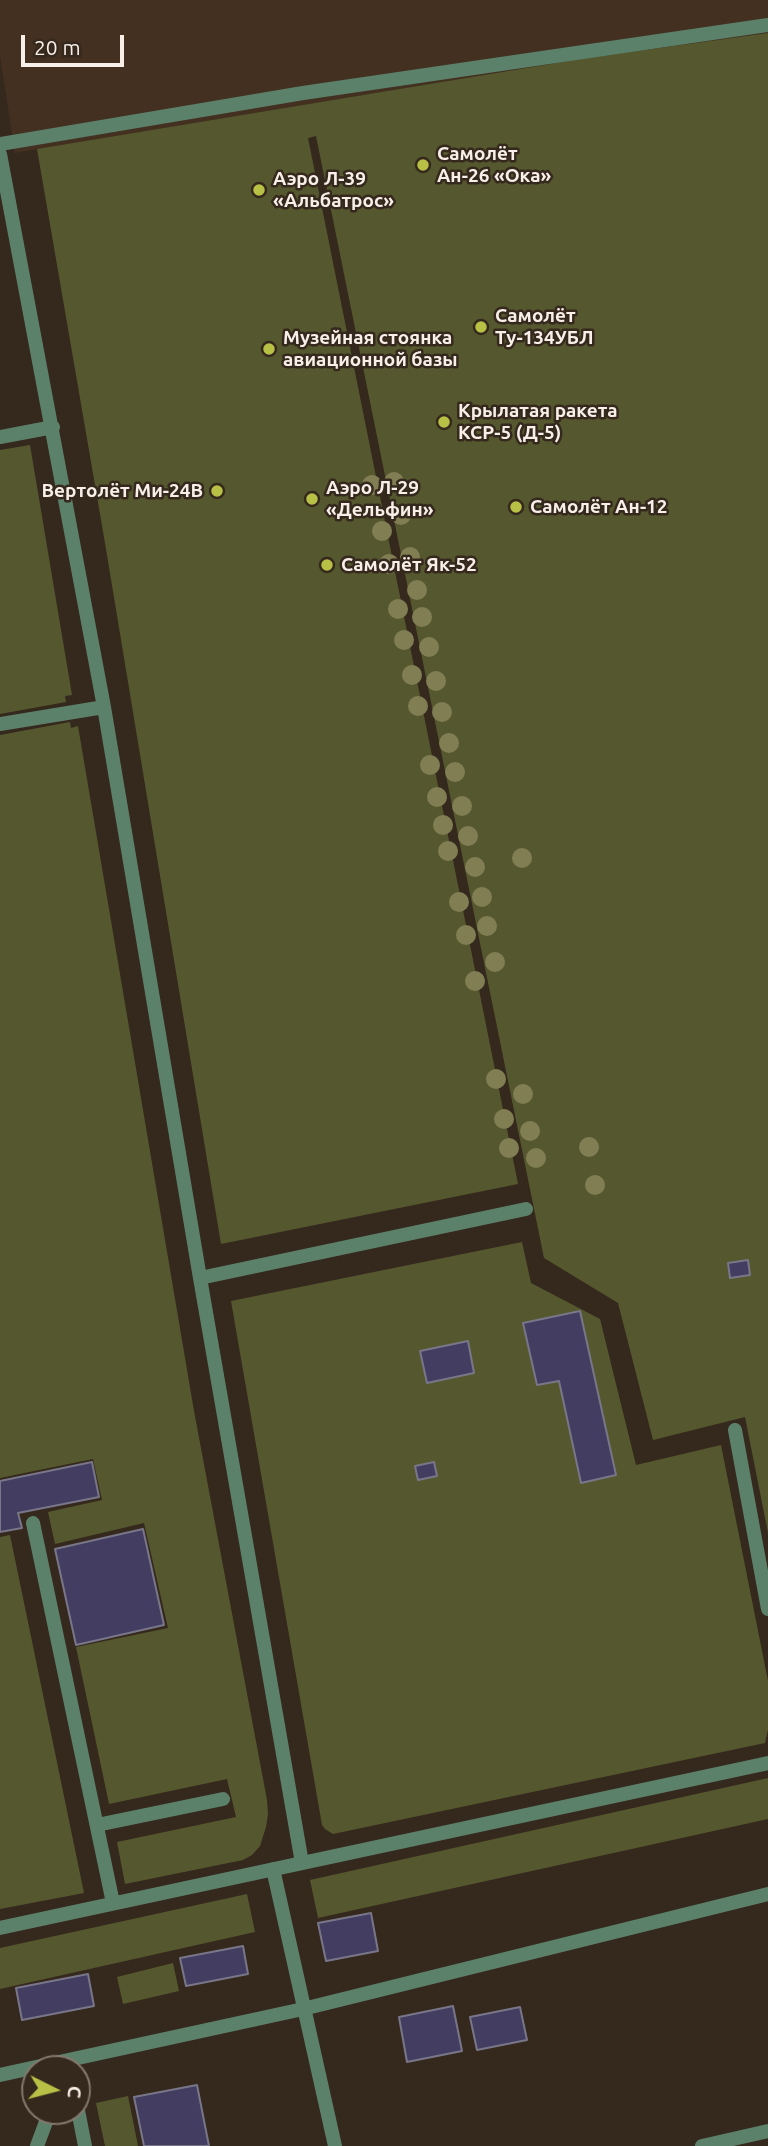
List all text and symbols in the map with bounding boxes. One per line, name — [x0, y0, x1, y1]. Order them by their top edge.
scale bar — [24, 21, 128, 65]
text: 20 m — [34, 35, 81, 59]
place label: Самолёт Ан-26 «Ока» — [437, 143, 551, 187]
marker: Самолёт Ан-26 «Ока» — [415, 157, 431, 173]
place label: Аэро Л-39 «Альбатрос» — [273, 168, 394, 212]
marker: Аэро Л-39 «Альбатрос» — [251, 182, 267, 198]
place label: Самолёт Ту-134УБЛ — [495, 305, 594, 349]
marker: Самолёт Ту-134УБЛ — [473, 319, 489, 335]
place label: Музейная стоянка авиационной базы — [283, 327, 458, 371]
marker: Музейная стоянка авиационной базы — [261, 341, 277, 357]
place label: Крылатая ракета КСР-5 (Д-5) — [458, 400, 618, 444]
marker: Крылатая ракета КСР-5 (Д-5) — [436, 414, 452, 430]
place label: Аэро Л-29 «Дельфин» — [326, 477, 433, 521]
place label: Вертолёт Ми-24В — [42, 480, 203, 502]
marker: Вертолёт Ми-24В — [209, 483, 225, 499]
marker: Аэро Л-29 «Дельфин» — [304, 491, 320, 507]
place label: Самолёт Ан-12 — [530, 496, 668, 518]
marker: Самолёт Ан-12 — [508, 499, 524, 515]
place label: Самолёт Як-52 — [341, 554, 477, 576]
marker: Самолёт Як-52 — [319, 557, 335, 573]
north arrow — [21, 2055, 91, 2125]
text: С — [63, 2085, 86, 2099]

